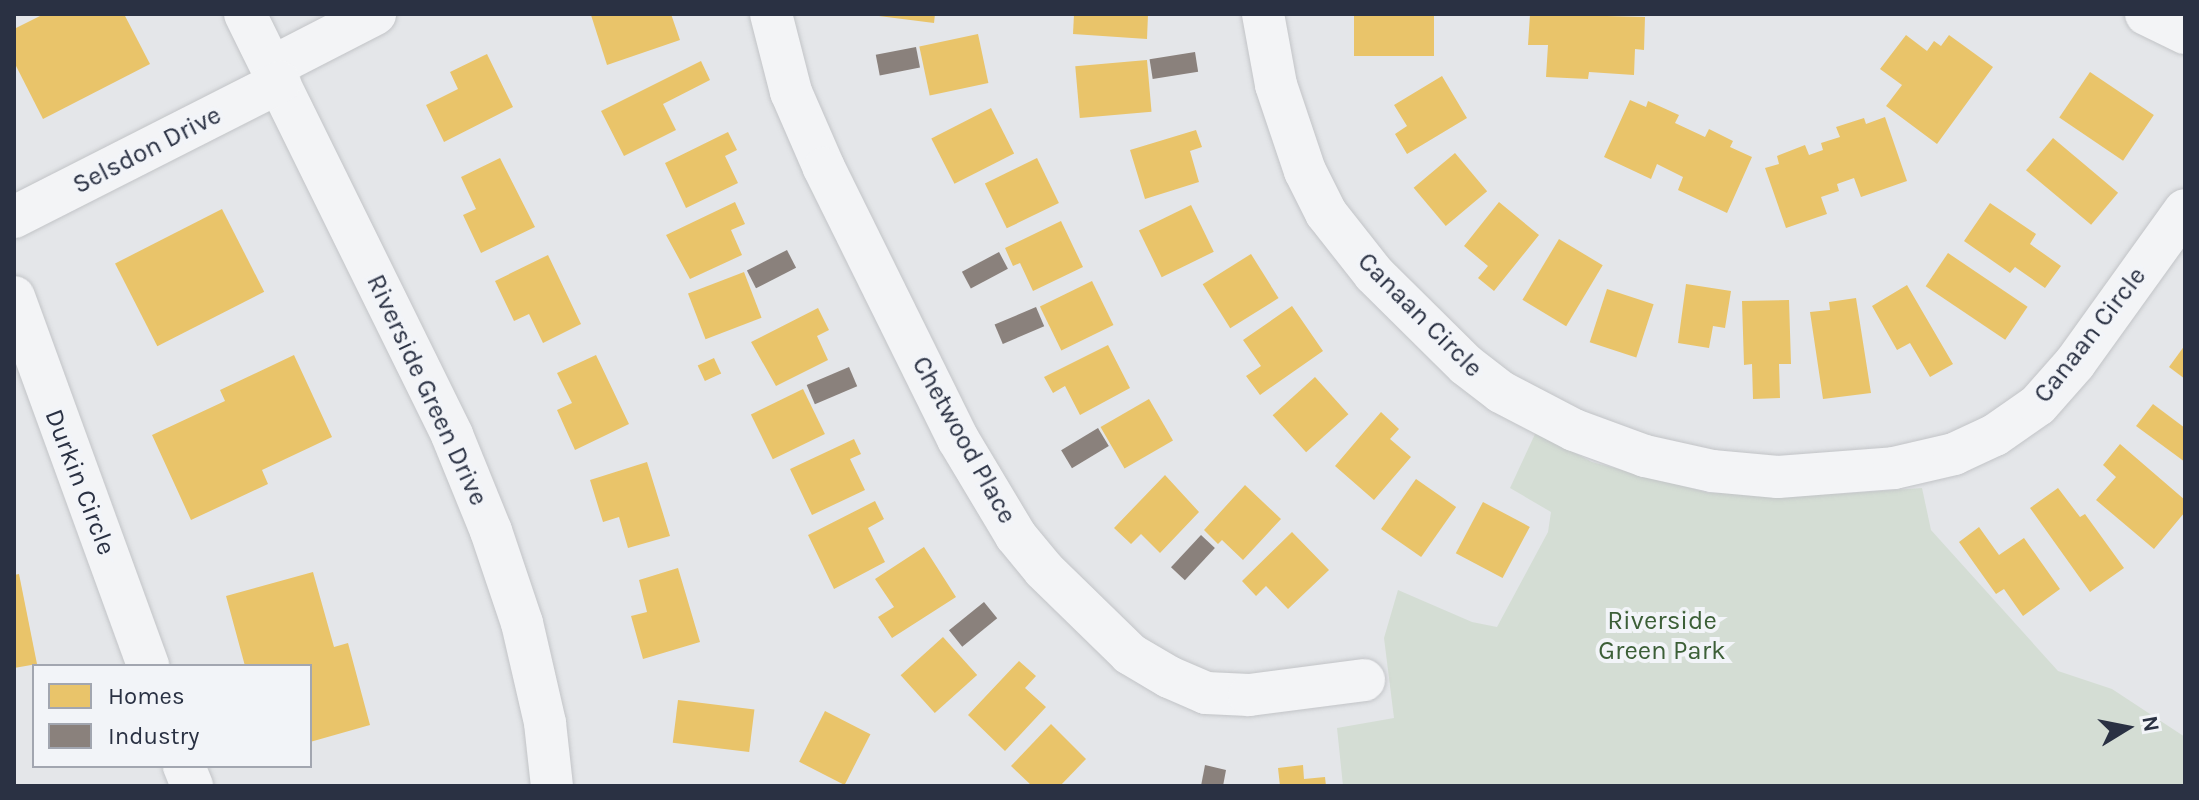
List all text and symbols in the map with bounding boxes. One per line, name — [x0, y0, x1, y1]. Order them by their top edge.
street label: Selsdon Drive — [68, 99, 226, 201]
street label: Canaan Circle — [1351, 246, 1489, 384]
street label: Canaan Circle — [2027, 261, 2153, 409]
street label: Riverside Green Drive — [360, 270, 494, 510]
street label: Chetwood Place — [905, 351, 1023, 529]
street label: Durkin Circle — [38, 405, 122, 559]
park label: Riverside Green Park — [1598, 605, 1726, 666]
legend — [32, 664, 312, 768]
text: Homes — [108, 682, 185, 710]
north arrow — [2087, 688, 2167, 768]
text: N — [2136, 714, 2165, 734]
text: Industry — [108, 722, 199, 750]

